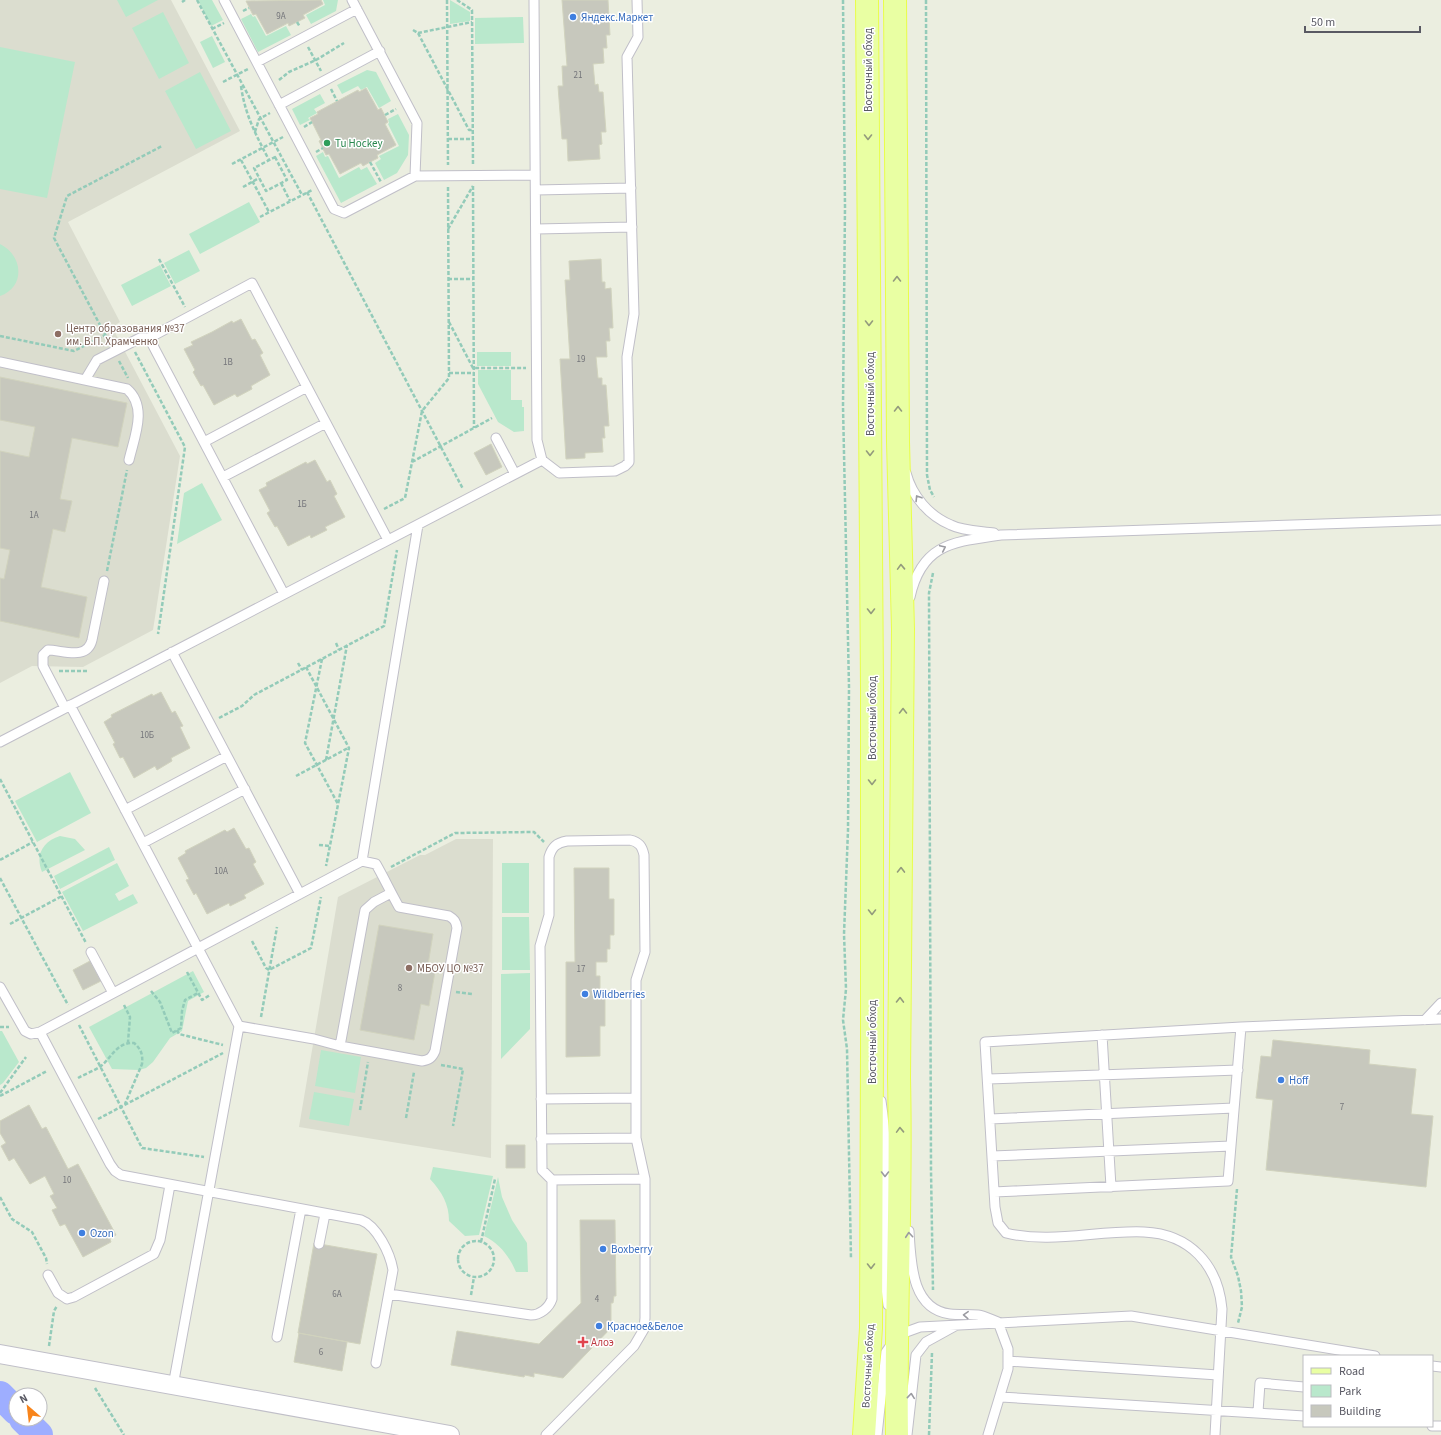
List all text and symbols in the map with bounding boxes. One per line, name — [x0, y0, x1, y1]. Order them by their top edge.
scale bar — [1305, 8, 1420, 34]
house number: 9А — [276, 10, 286, 23]
place label: Яндекс.Маркет — [581, 10, 653, 25]
marker: Яндекс.Маркет — [568, 12, 578, 22]
text: 50 m — [1311, 14, 1335, 31]
street label: Восточный обход — [861, 28, 876, 112]
house number: 21 — [574, 69, 582, 82]
one-way arrow — [864, 134, 872, 140]
place label: Tu Hockey — [335, 136, 383, 151]
marker: Tu Hockey — [322, 138, 332, 148]
one-way arrow — [893, 276, 901, 282]
one-way arrow — [865, 320, 873, 326]
place label: Центр образования №37 им. В.П. Храмченко — [66, 321, 185, 349]
marker: Центр образования №37 им. В.П. Храмченко — [53, 329, 63, 339]
street label: Восточный обход — [863, 352, 878, 436]
house number: 19 — [577, 353, 586, 366]
house number: 1В — [223, 356, 233, 369]
one-way arrow — [894, 406, 902, 412]
one-way arrow — [866, 450, 874, 456]
one-way arrow — [915, 495, 923, 502]
house number: 1Б — [297, 498, 307, 511]
house number: 1А — [29, 509, 39, 522]
one-way arrow — [939, 545, 947, 553]
one-way arrow — [897, 564, 905, 570]
one-way arrow — [867, 608, 875, 614]
street label: Восточный обход — [865, 676, 880, 760]
one-way arrow — [899, 708, 907, 714]
house number: 10Б — [140, 729, 154, 742]
one-way arrow — [868, 779, 876, 785]
house number: 10А — [214, 865, 228, 878]
one-way arrow — [897, 867, 905, 873]
one-way arrow — [868, 909, 876, 915]
place label: МБОУ ЦО №37 — [417, 961, 484, 976]
marker: МБОУ ЦО №37 — [404, 963, 414, 973]
house number: 17 — [577, 963, 586, 976]
house number: 8 — [398, 982, 403, 995]
place label: Wildberries — [593, 987, 646, 1002]
marker: Wildberries — [580, 989, 590, 999]
one-way arrow — [896, 997, 904, 1003]
street label: Восточный обход — [865, 1000, 880, 1084]
place label: Hoff — [1289, 1073, 1309, 1088]
marker: Hoff — [1276, 1075, 1286, 1085]
house number: 7 — [1340, 1101, 1345, 1114]
one-way arrow — [896, 1127, 905, 1133]
one-way arrow — [881, 1171, 889, 1177]
house number: 10 — [63, 1174, 72, 1187]
place label: Ozon — [90, 1226, 114, 1241]
marker: Ozon — [77, 1228, 87, 1238]
one-way arrow — [905, 1231, 914, 1238]
place label: Boxberry — [611, 1242, 653, 1257]
marker: Boxberry — [598, 1244, 608, 1254]
one-way arrow — [867, 1263, 875, 1269]
house number: 6А — [332, 1288, 342, 1301]
house number: 4 — [595, 1293, 600, 1306]
one-way arrow — [963, 1310, 969, 1319]
place label: Красное&Белое — [607, 1319, 684, 1334]
marker: Красное&Белое — [594, 1321, 604, 1331]
street label: Восточный обход — [858, 1323, 878, 1408]
place label: Алоэ — [591, 1335, 614, 1350]
marker: Алоэ — [578, 1337, 588, 1347]
house number: 6 — [319, 1346, 324, 1359]
legend — [1303, 1355, 1433, 1427]
text: Road — [1339, 1363, 1365, 1380]
text: Park — [1339, 1383, 1361, 1400]
north arrow — [8, 1387, 48, 1427]
text: N — [17, 1390, 30, 1407]
one-way arrow — [907, 1393, 916, 1399]
text: Building — [1339, 1403, 1381, 1420]

